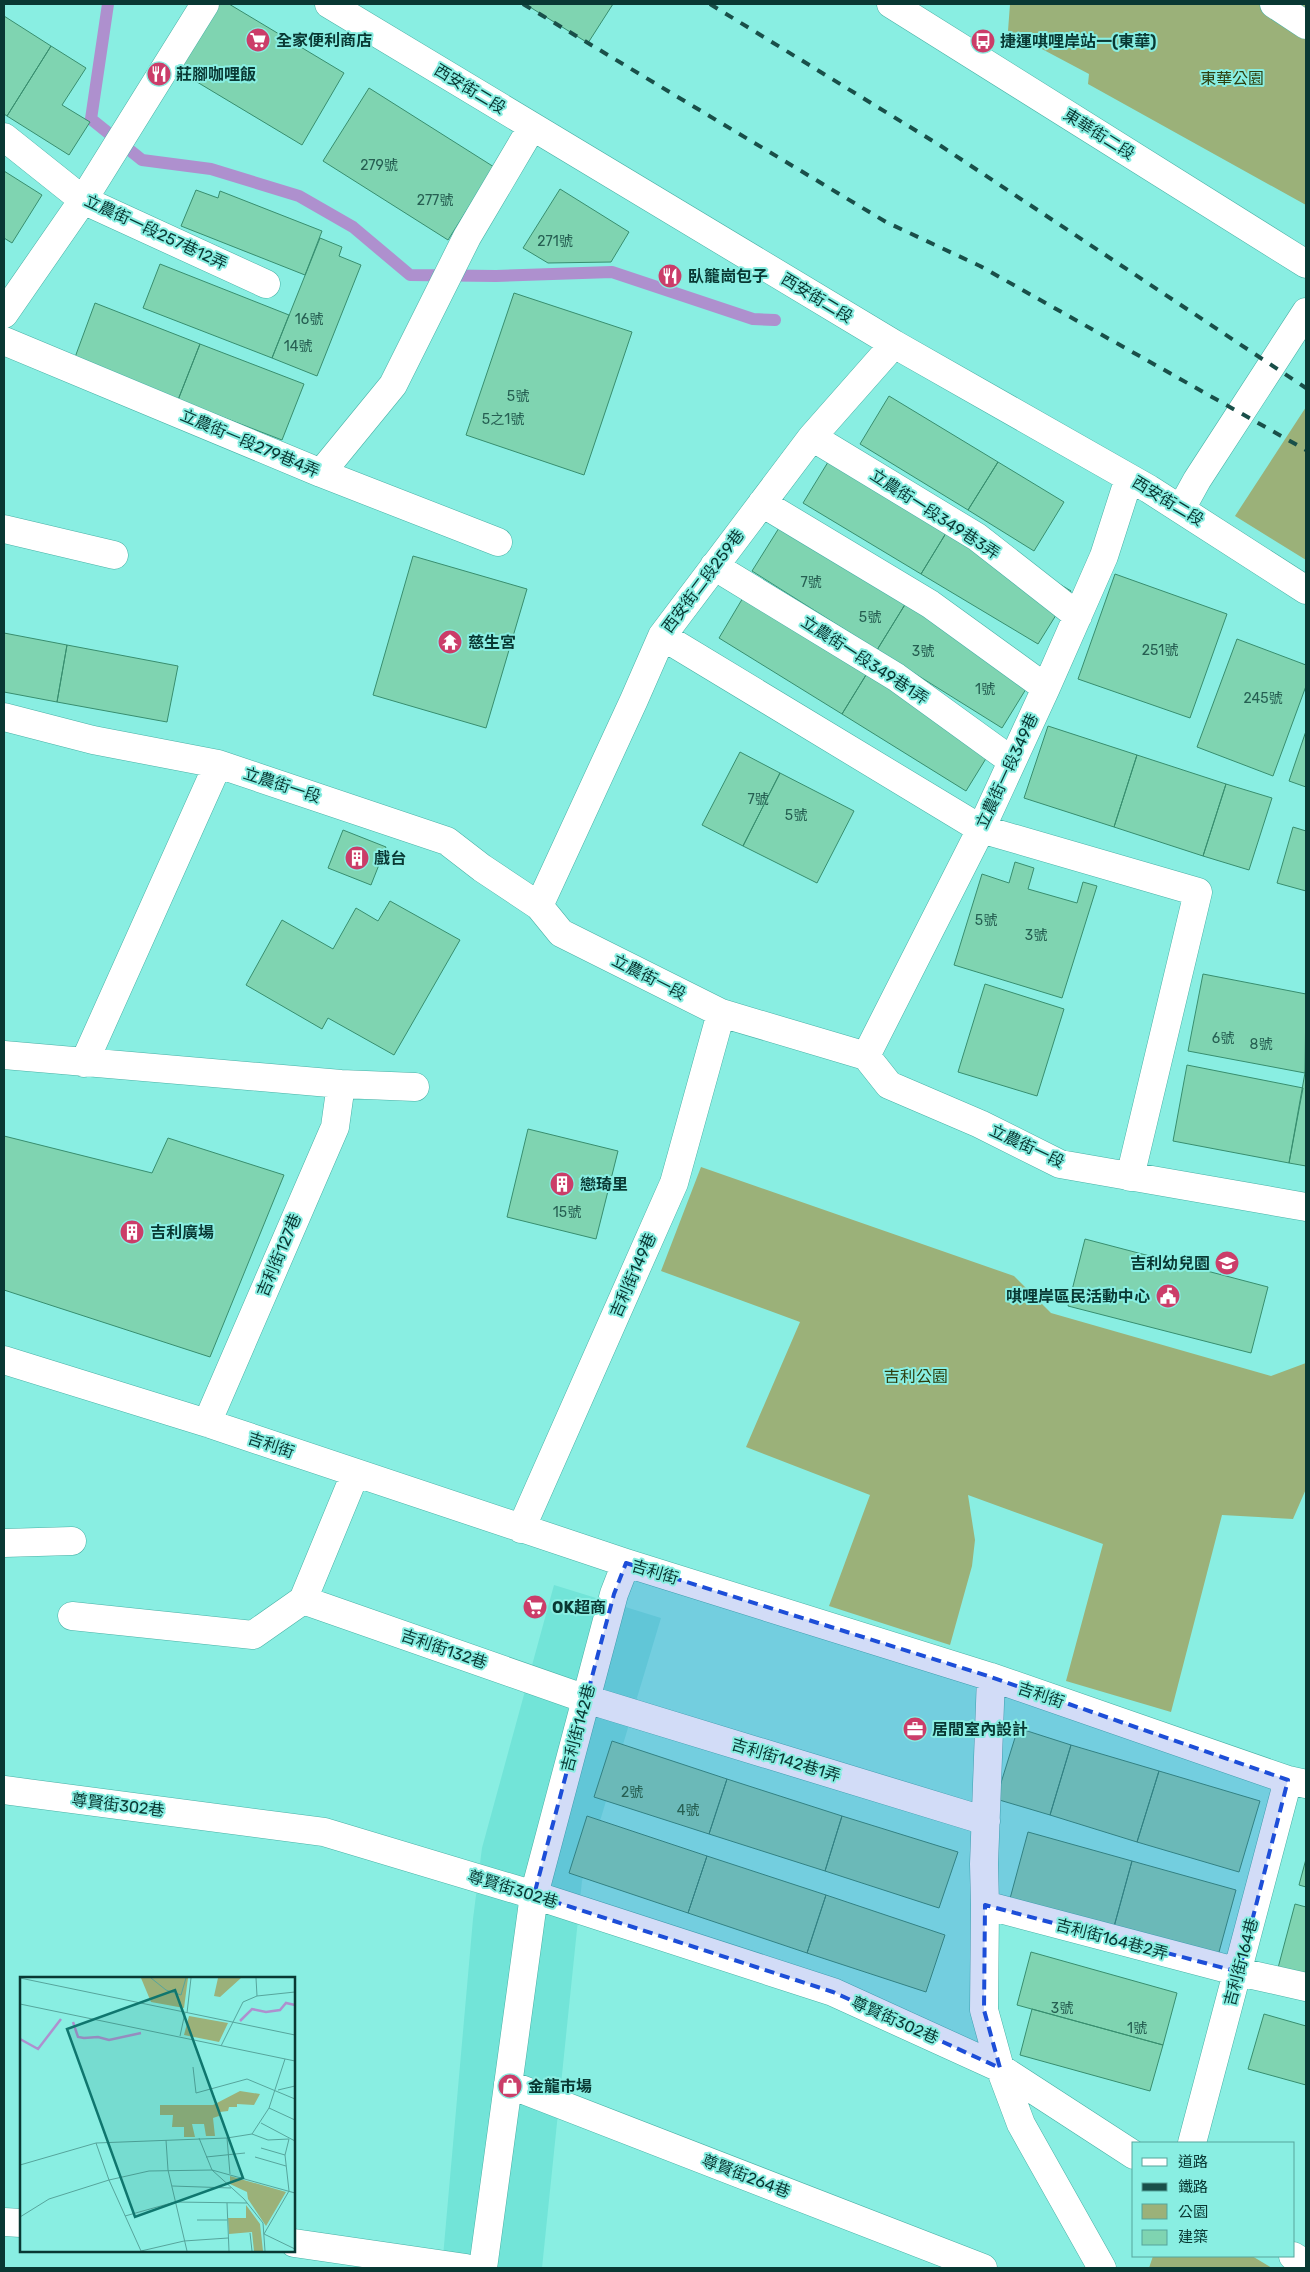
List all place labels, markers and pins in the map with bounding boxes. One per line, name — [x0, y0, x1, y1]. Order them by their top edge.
supermarket icon: 全家便利商店 — [245, 27, 271, 53]
bus stop icon: 捷運唭哩岸站一(東華) — [970, 28, 996, 54]
place label: 全家便利商店 — [276, 31, 372, 50]
place label: 捷運唭哩岸站一(東華) — [1000, 32, 1156, 51]
restaurant icon: 莊腳咖哩飯 — [146, 61, 172, 87]
place label: 莊腳咖哩飯 — [176, 65, 256, 84]
restaurant icon: 臥籠崗包子 — [657, 263, 683, 289]
place label: 臥籠崗包子 — [688, 267, 768, 286]
temple icon: 慈生宮 — [437, 629, 463, 655]
place label: 慈生宮 — [468, 633, 516, 652]
building icon: 戲台 — [344, 845, 370, 871]
place label: 戲台 — [374, 849, 406, 868]
building icon: 戀琦里 — [549, 1171, 575, 1197]
place label: 戀琦里 — [580, 1175, 628, 1194]
building icon: 吉利廣場 — [119, 1219, 145, 1245]
place label: 吉利廣場 — [150, 1223, 214, 1242]
school or university icon: 吉利幼兒園 — [1214, 1250, 1240, 1276]
place label: 吉利幼兒園 — [1130, 1254, 1210, 1273]
public building icon: 唭哩岸區民活動中心 — [1155, 1283, 1181, 1309]
place label: 唭哩岸區民活動中心 — [1006, 1287, 1150, 1306]
supermarket icon: OK超商 — [522, 1594, 548, 1620]
place label: OK超商 — [552, 1598, 606, 1617]
office icon: 居間室內設計 — [902, 1716, 928, 1742]
place label: 居間室內設計 — [932, 1720, 1028, 1739]
shop icon: 金龍市場 — [497, 2073, 523, 2099]
place label: 金龍市場 — [528, 2077, 592, 2096]

